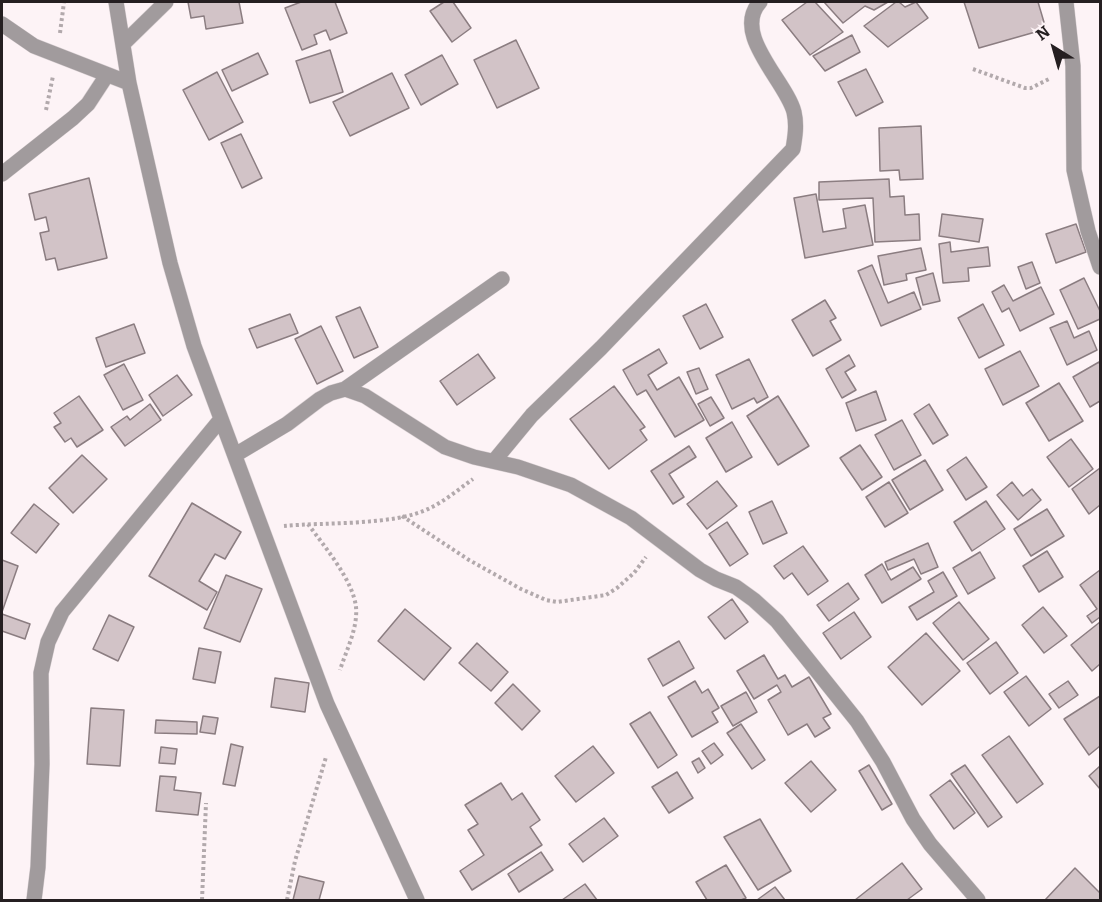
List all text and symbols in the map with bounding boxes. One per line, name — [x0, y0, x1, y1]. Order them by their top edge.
north arrow — [1024, 18, 1084, 78]
text: N — [1032, 22, 1054, 45]

